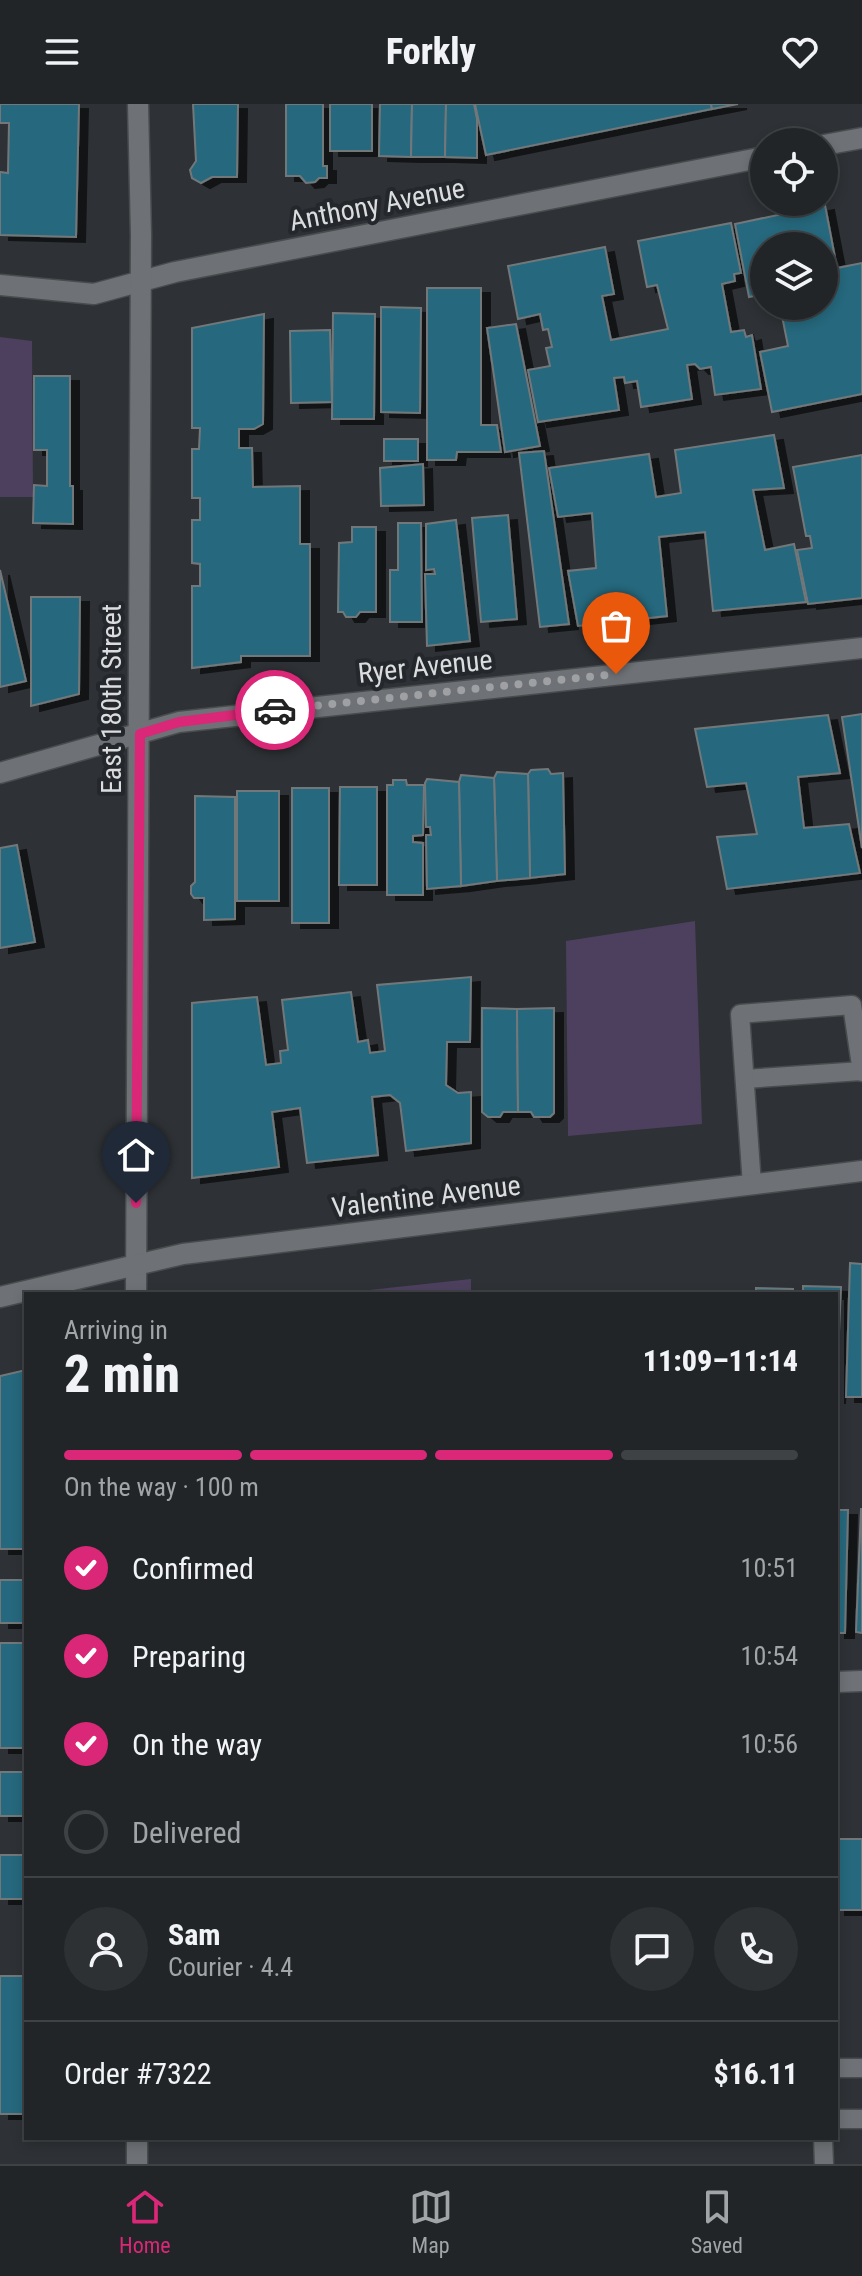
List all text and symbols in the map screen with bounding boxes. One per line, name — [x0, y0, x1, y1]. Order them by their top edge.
icon: menu — [40, 30, 84, 74]
icon: heart — [778, 30, 822, 74]
text: Forkly — [386, 31, 476, 73]
map controls — [750, 128, 838, 320]
button: locate — [750, 128, 838, 216]
street label: Anthony Avenue — [287, 171, 468, 238]
button: layers — [750, 232, 838, 320]
pin — [582, 592, 650, 674]
street label: East 180th Street — [95, 604, 128, 794]
icon: bag — [594, 604, 638, 648]
street label: Ryer Avenue — [356, 643, 494, 690]
courier — [235, 670, 315, 750]
icon: car — [253, 688, 297, 732]
pin — [102, 1121, 170, 1203]
icon: home — [114, 1133, 158, 1177]
street label: Valentine Avenue — [330, 1169, 522, 1224]
text: Arriving in — [64, 1315, 168, 1345]
text: 11:09–11:14 — [643, 1343, 798, 1378]
text: 2 min — [64, 1344, 180, 1405]
text: On the way · 100 m — [64, 1472, 259, 1502]
icon: check — [64, 1546, 108, 1590]
text: Confirmed — [132, 1551, 254, 1586]
text: 10:51 — [741, 1553, 798, 1583]
icon: check — [64, 1634, 108, 1678]
text: Preparing — [132, 1639, 246, 1674]
text: 10:54 — [741, 1641, 798, 1671]
icon: check — [64, 1722, 108, 1766]
text: On the way — [132, 1727, 262, 1762]
text: 10:56 — [741, 1729, 798, 1759]
text: Delivered — [132, 1815, 241, 1850]
button: person — [64, 1907, 148, 1991]
button: chat — [610, 1907, 694, 1991]
button: phone — [714, 1907, 798, 1991]
text: Sam — [168, 1917, 221, 1952]
text: Courier · 4.4 — [168, 1952, 293, 1982]
text: Order #7322 — [64, 2056, 212, 2091]
text: $16.11 — [713, 2056, 798, 2091]
tab: Home — [119, 2185, 171, 2258]
tab: Map — [409, 2185, 453, 2258]
tab: Saved — [691, 2185, 743, 2258]

